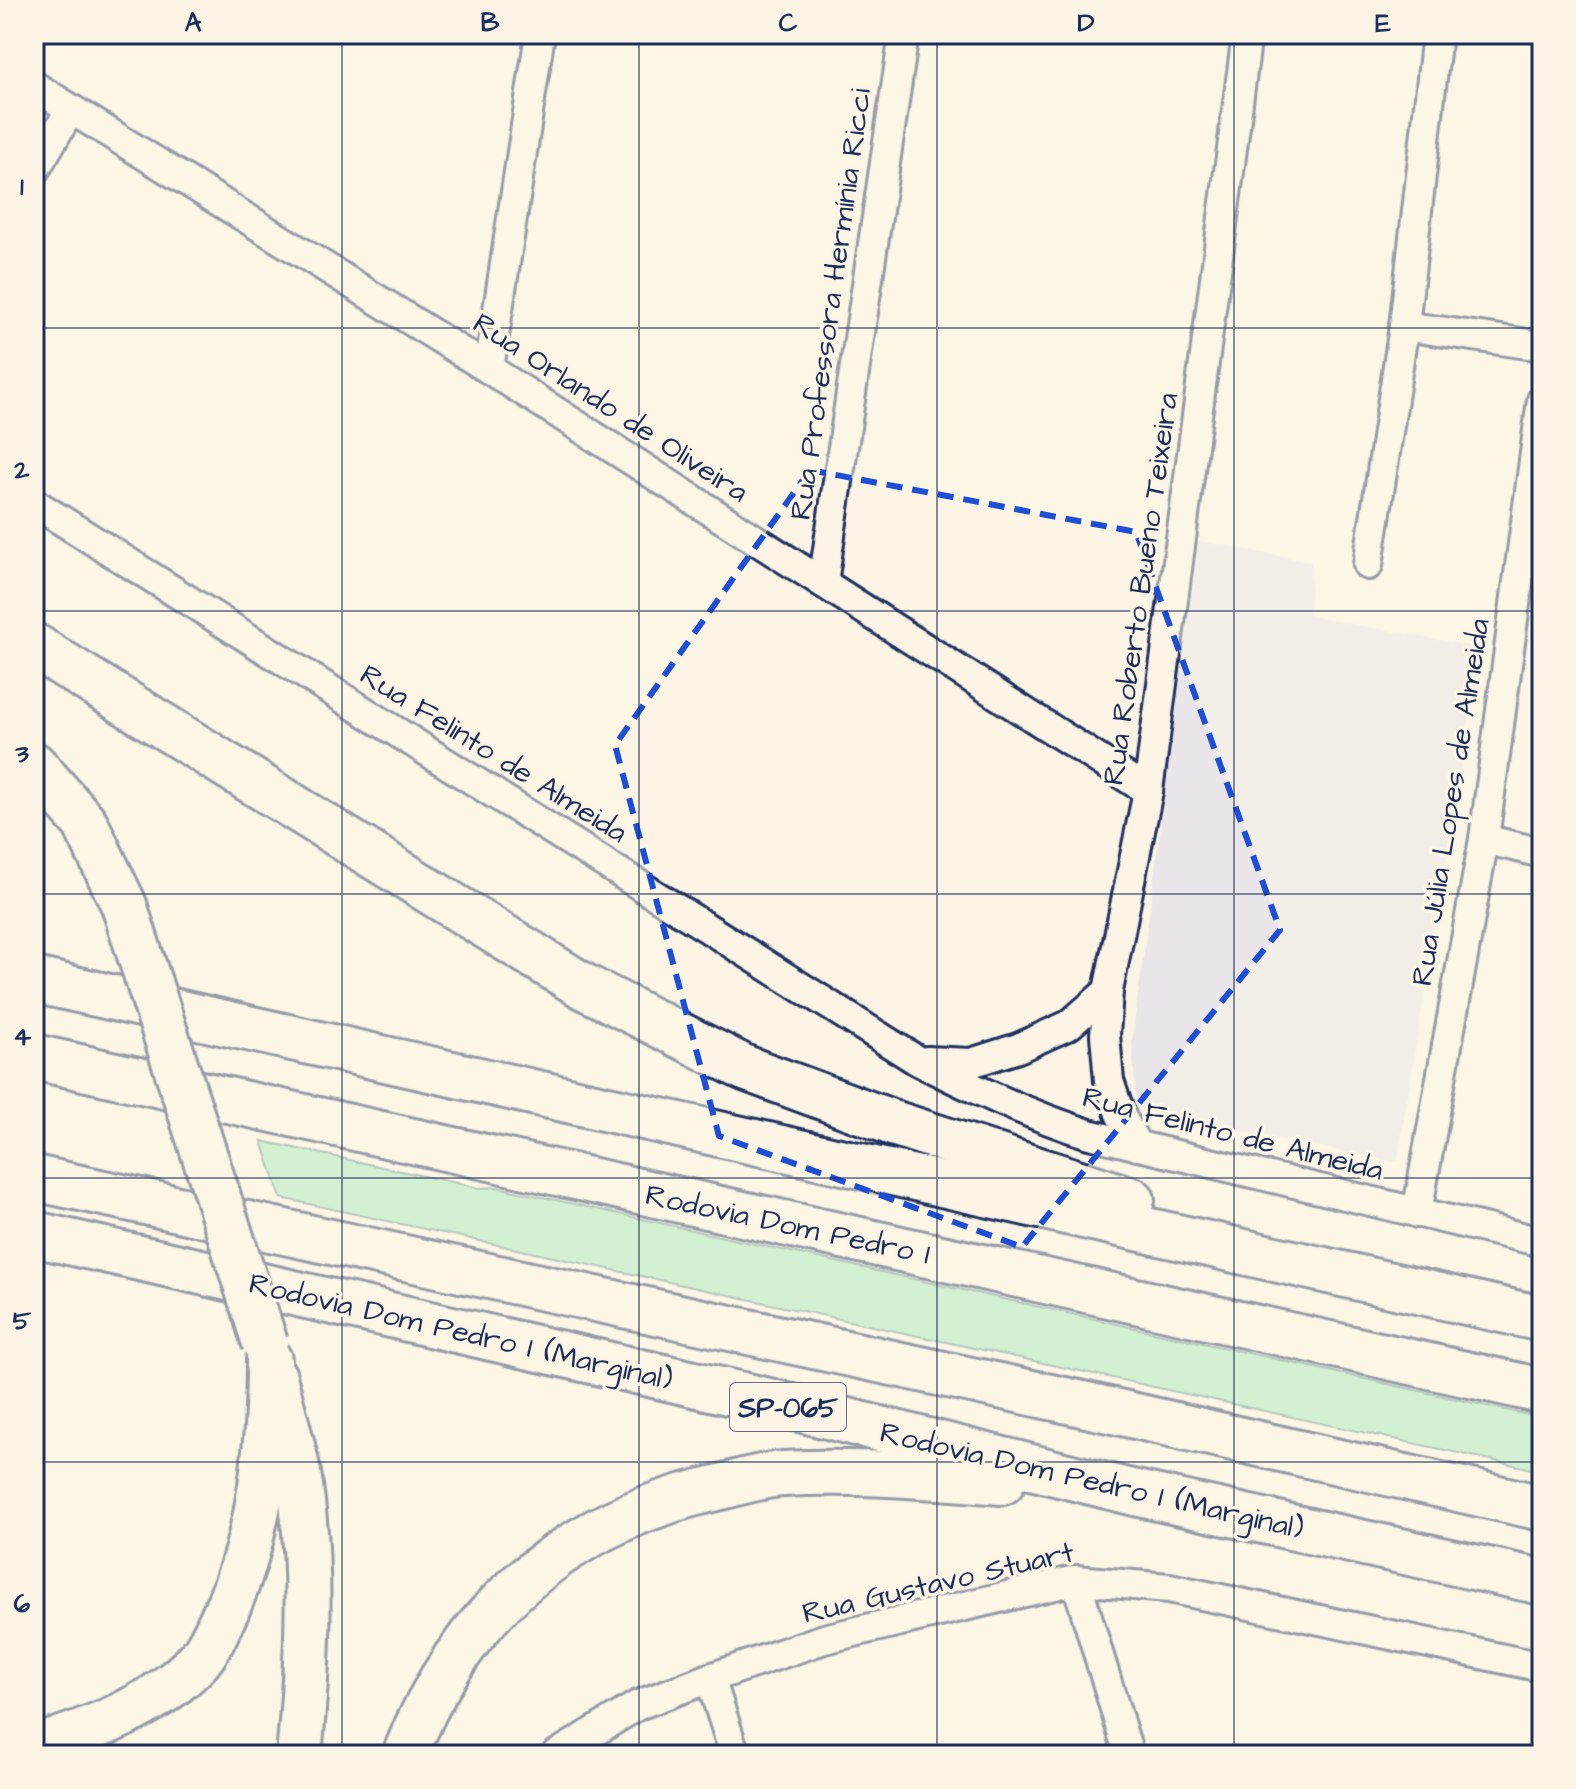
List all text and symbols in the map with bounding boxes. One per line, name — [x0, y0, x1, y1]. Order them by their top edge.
text: A — [185, 5, 202, 41]
text: B — [481, 5, 500, 41]
text: C — [779, 5, 798, 41]
text: D — [1078, 5, 1095, 41]
text: E — [1375, 5, 1391, 41]
street label: Rua Professora Hermínia Ricci — [780, 85, 882, 523]
text: 1 — [20, 169, 24, 205]
street label: Rua Orlando de Oliveira — [464, 303, 756, 513]
street label: Rua Roberto Bueno Teixeira — [1093, 390, 1189, 788]
text: 2 — [14, 452, 30, 488]
street label: Rua Júlia Lopes de Almeida — [1401, 615, 1501, 989]
street label: Rua Felinto de Almeida — [352, 654, 635, 853]
text: 3 — [14, 736, 29, 772]
text: 4 — [13, 1019, 31, 1055]
street label: Rua Felinto de Almeida — [1078, 1076, 1388, 1192]
street label: Rodovia Dom Pedro I — [641, 1174, 934, 1276]
street label: Rodovia Dom Pedro I (Marginal) — [245, 1263, 677, 1402]
text: 5 — [13, 1303, 32, 1339]
road number: SP-065 — [730, 1383, 846, 1431]
street label: Rodovia Dom Pedro I (Marginal) — [876, 1412, 1308, 1551]
street label: Rua Gustavo Stuart — [798, 1531, 1078, 1635]
text: 6 — [14, 1586, 31, 1622]

